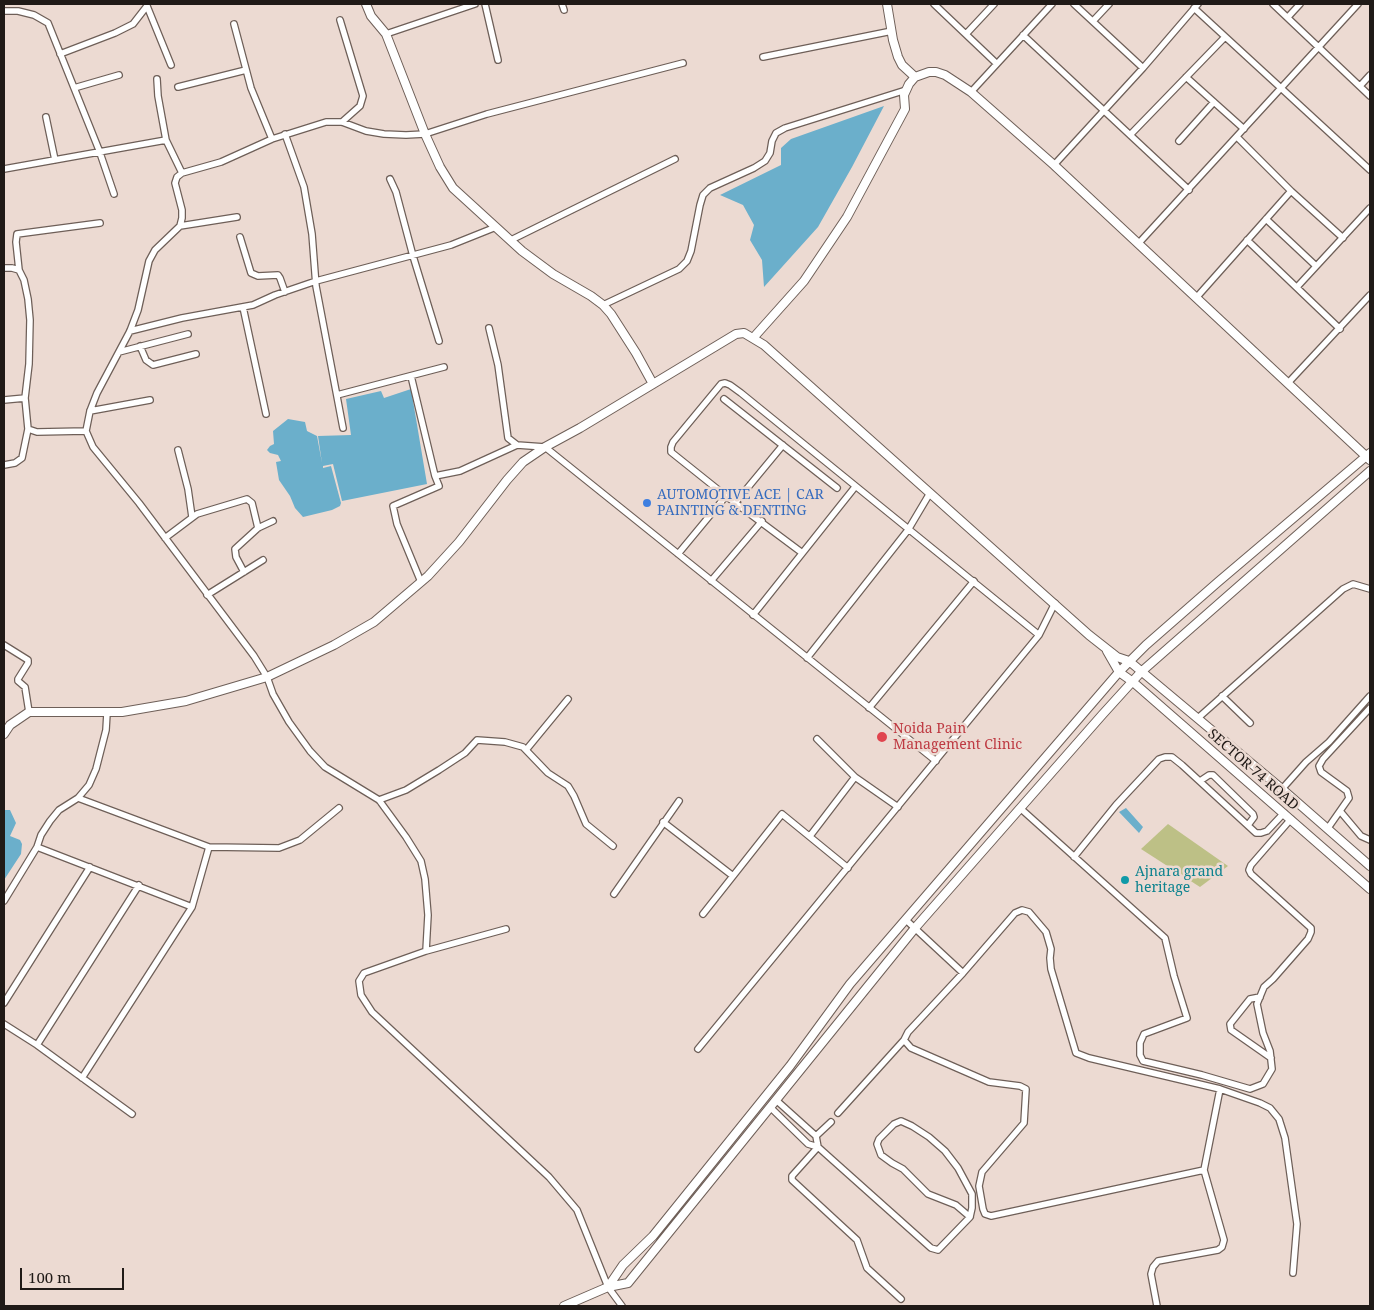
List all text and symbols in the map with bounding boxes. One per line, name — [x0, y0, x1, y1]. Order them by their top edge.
place label: AUTOMOTIVE ACE | CAR PAINTING & DENTING — [657, 487, 824, 520]
marker: AUTOMOTIVE ACE | CAR PAINTING & DENTING — [641, 497, 653, 509]
place label: Noida Pain Management Clinic — [893, 721, 1022, 754]
street label: SECTOR 74 ROAD — [1204, 726, 1302, 814]
marker: Noida Pain Management Clinic — [875, 730, 889, 744]
place label: Ajnara grand heritage — [1135, 864, 1223, 896]
marker: Ajnara grand heritage — [1119, 874, 1131, 886]
scale bar — [22, 1258, 126, 1290]
text: 100 m — [28, 1267, 71, 1287]

